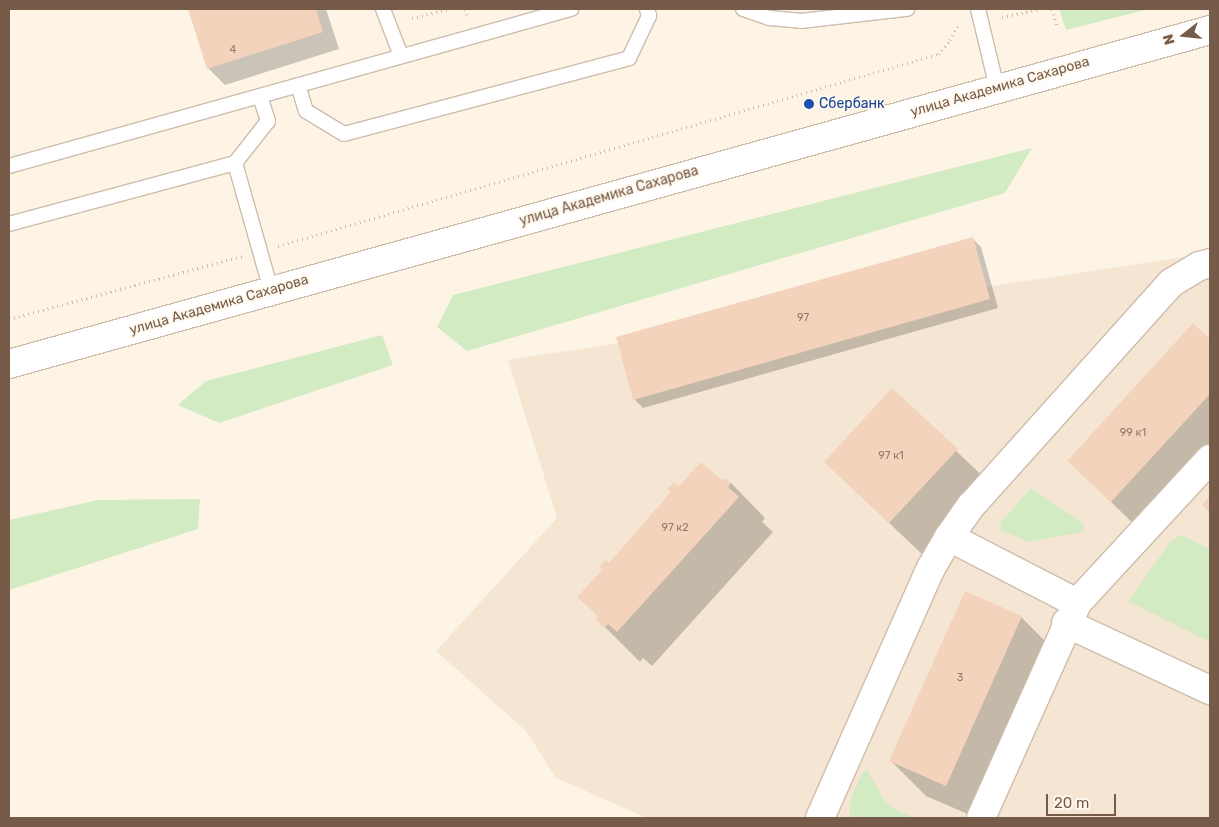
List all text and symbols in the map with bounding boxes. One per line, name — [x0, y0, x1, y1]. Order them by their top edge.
north arrow — [1159, 10, 1209, 60]
text: N — [1160, 32, 1179, 46]
house number: 4 — [230, 43, 236, 57]
street label: улица Академика Сахарова — [908, 53, 1092, 121]
place label: Сбербанк — [819, 96, 885, 112]
marker: Сбербанк — [803, 98, 815, 110]
street label: улица Академика Сахарова — [517, 162, 701, 230]
street label: улица Академика Сахарова — [127, 271, 311, 339]
house number: 97 — [797, 311, 809, 325]
house number: 99 к1 — [1120, 426, 1146, 440]
house number: 97 к1 — [878, 449, 904, 463]
house number: 97 к2 — [661, 521, 689, 535]
house number: 3 — [957, 671, 963, 685]
scale bar — [1049, 784, 1119, 816]
text: 20 m — [1054, 794, 1089, 812]

